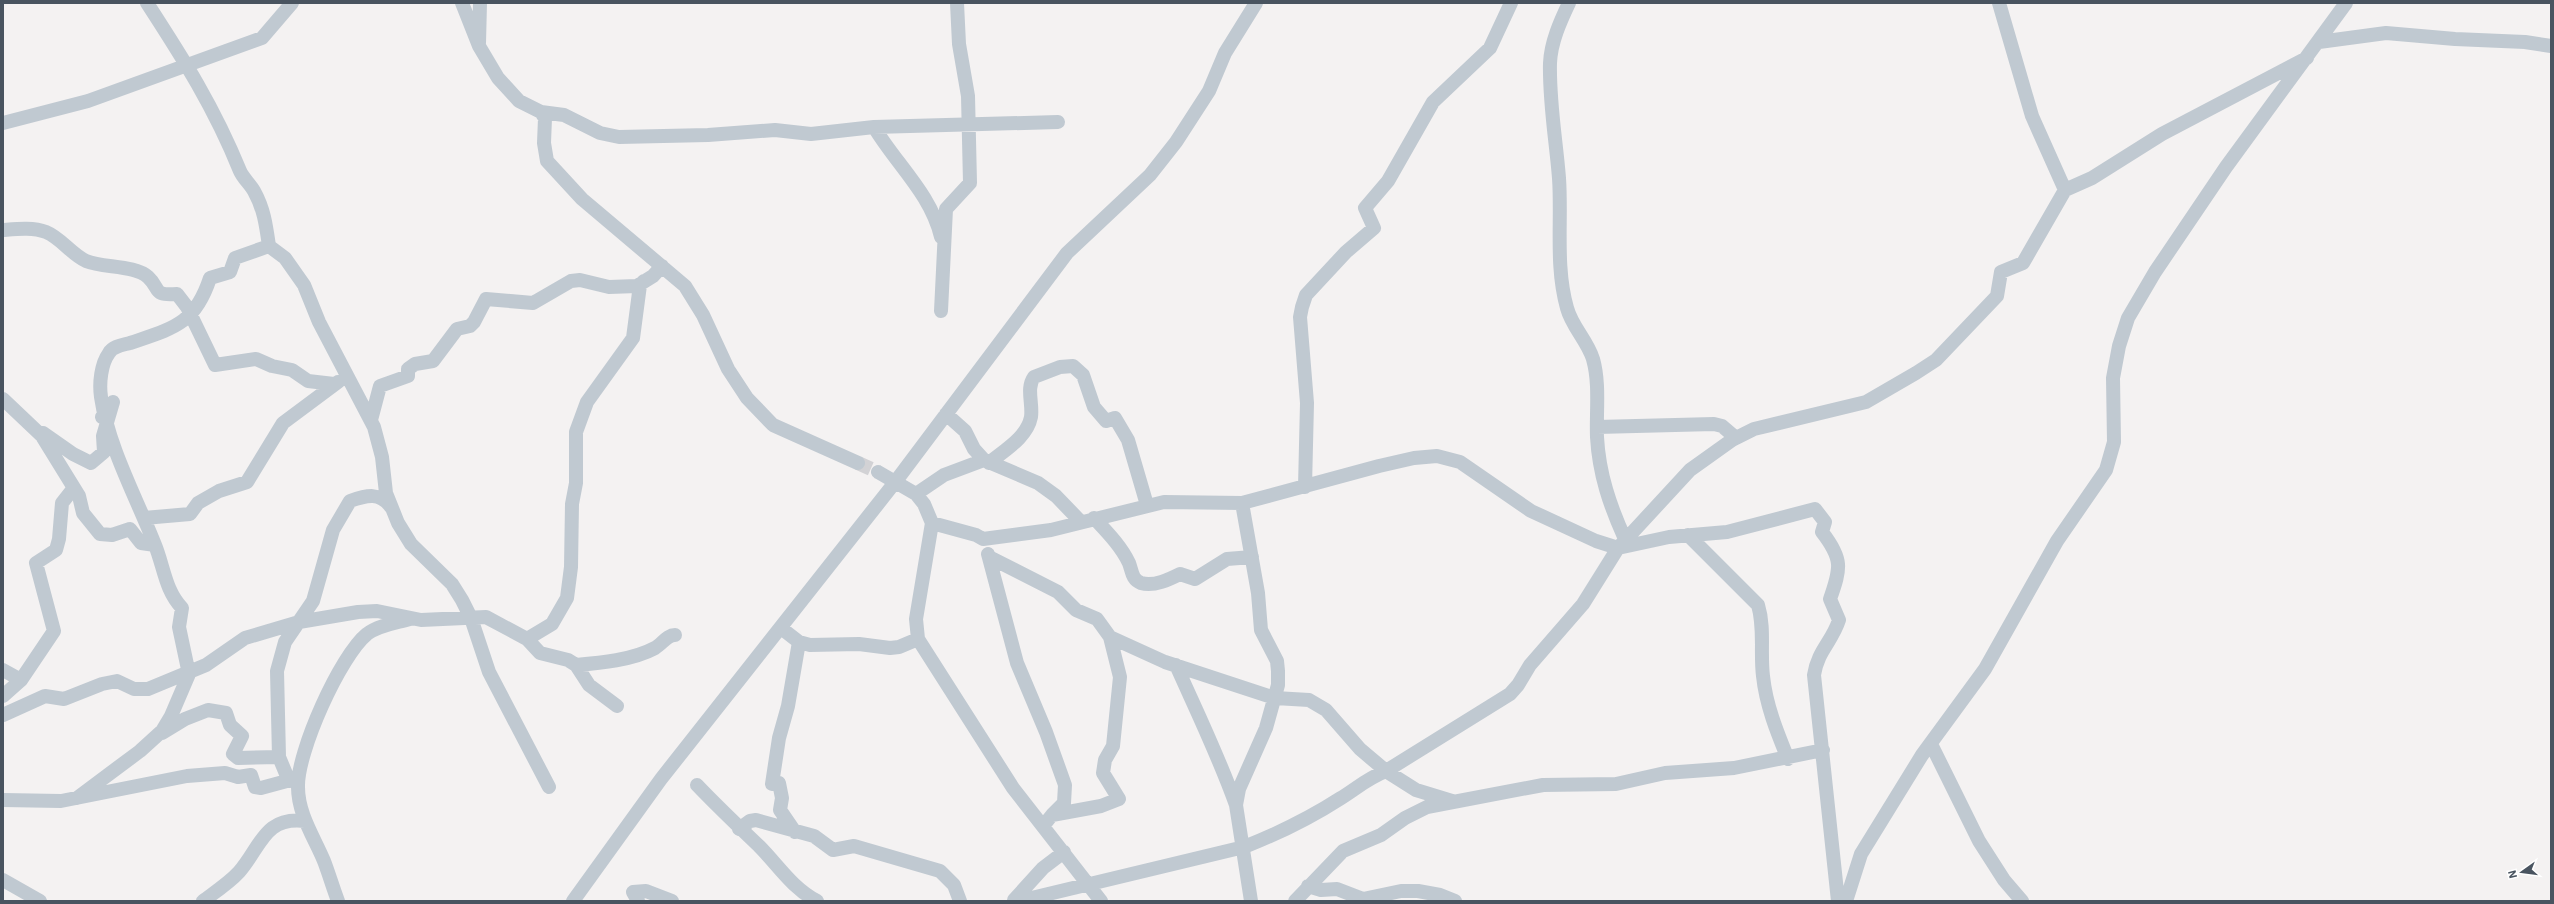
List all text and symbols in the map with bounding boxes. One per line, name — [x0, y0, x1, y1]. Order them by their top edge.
north arrow — [2502, 852, 2542, 892]
text: N — [2505, 869, 2520, 880]

